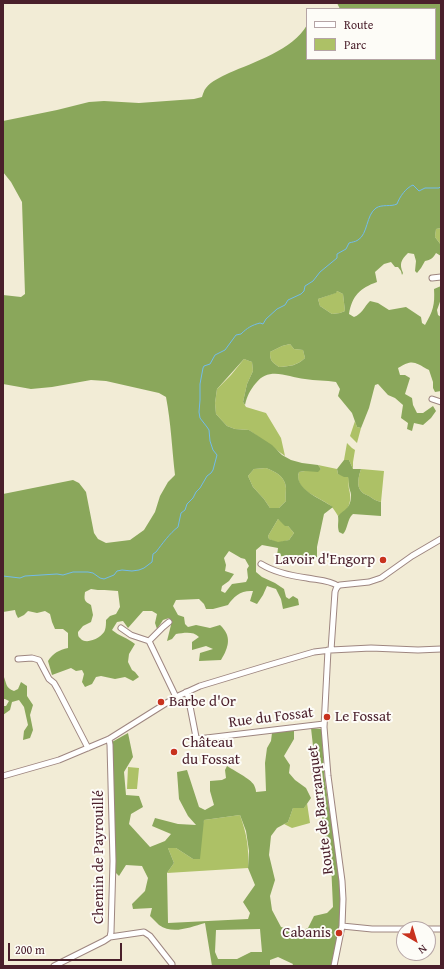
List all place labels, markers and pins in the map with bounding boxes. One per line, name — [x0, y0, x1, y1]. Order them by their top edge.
place label: Lavoir d'Engorp — [275, 551, 375, 569]
marker: Lavoir d'Engorp — [378, 555, 388, 565]
place label: Barbe d'Or — [169, 693, 236, 711]
marker: Barbe d'Or — [156, 697, 166, 707]
place label: Le Fossat — [335, 708, 391, 726]
marker: Le Fossat — [322, 712, 332, 722]
place label: Château du Fossat — [182, 734, 240, 769]
marker: Château du Fossat — [169, 747, 179, 757]
place label: Cabanis — [282, 924, 331, 942]
marker: Cabanis — [334, 928, 344, 938]

